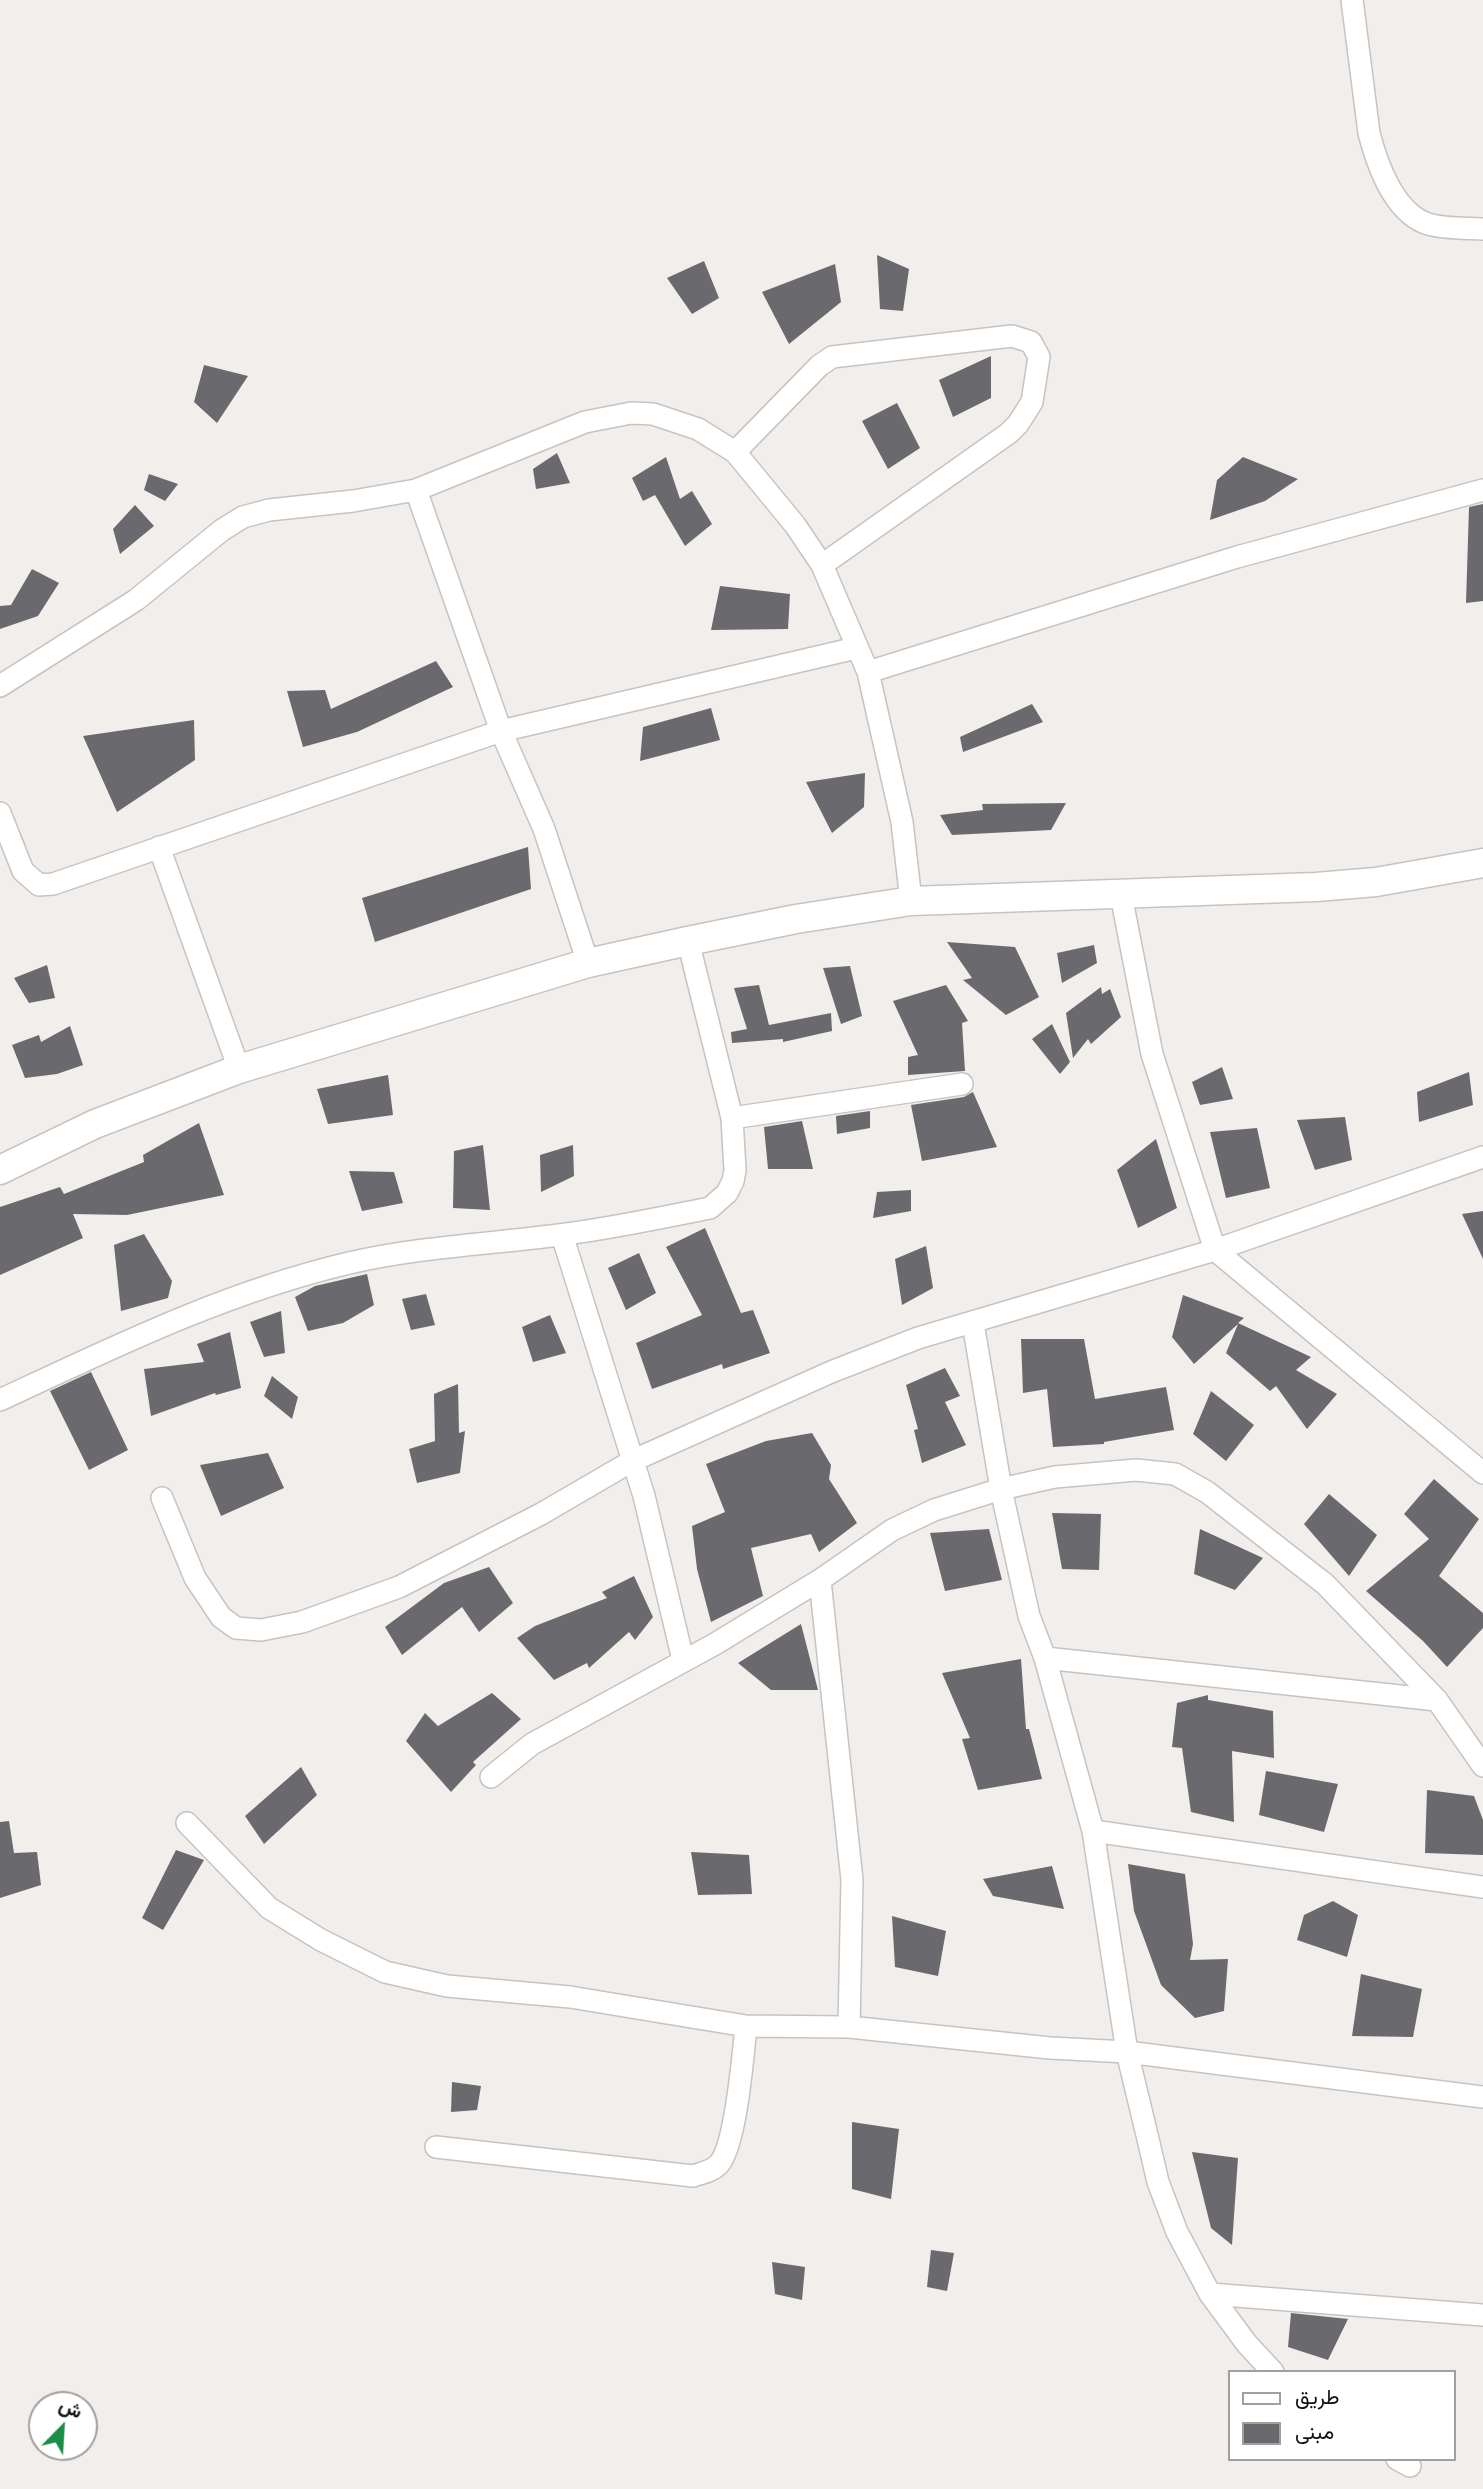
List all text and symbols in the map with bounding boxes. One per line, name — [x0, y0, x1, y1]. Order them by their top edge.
legend — [1228, 2370, 1455, 2461]
text: طريق — [1295, 2385, 1340, 2409]
north arrow — [28, 2391, 98, 2461]
text: ش — [56, 2394, 86, 2423]
text: مبنى — [1295, 2420, 1334, 2444]

